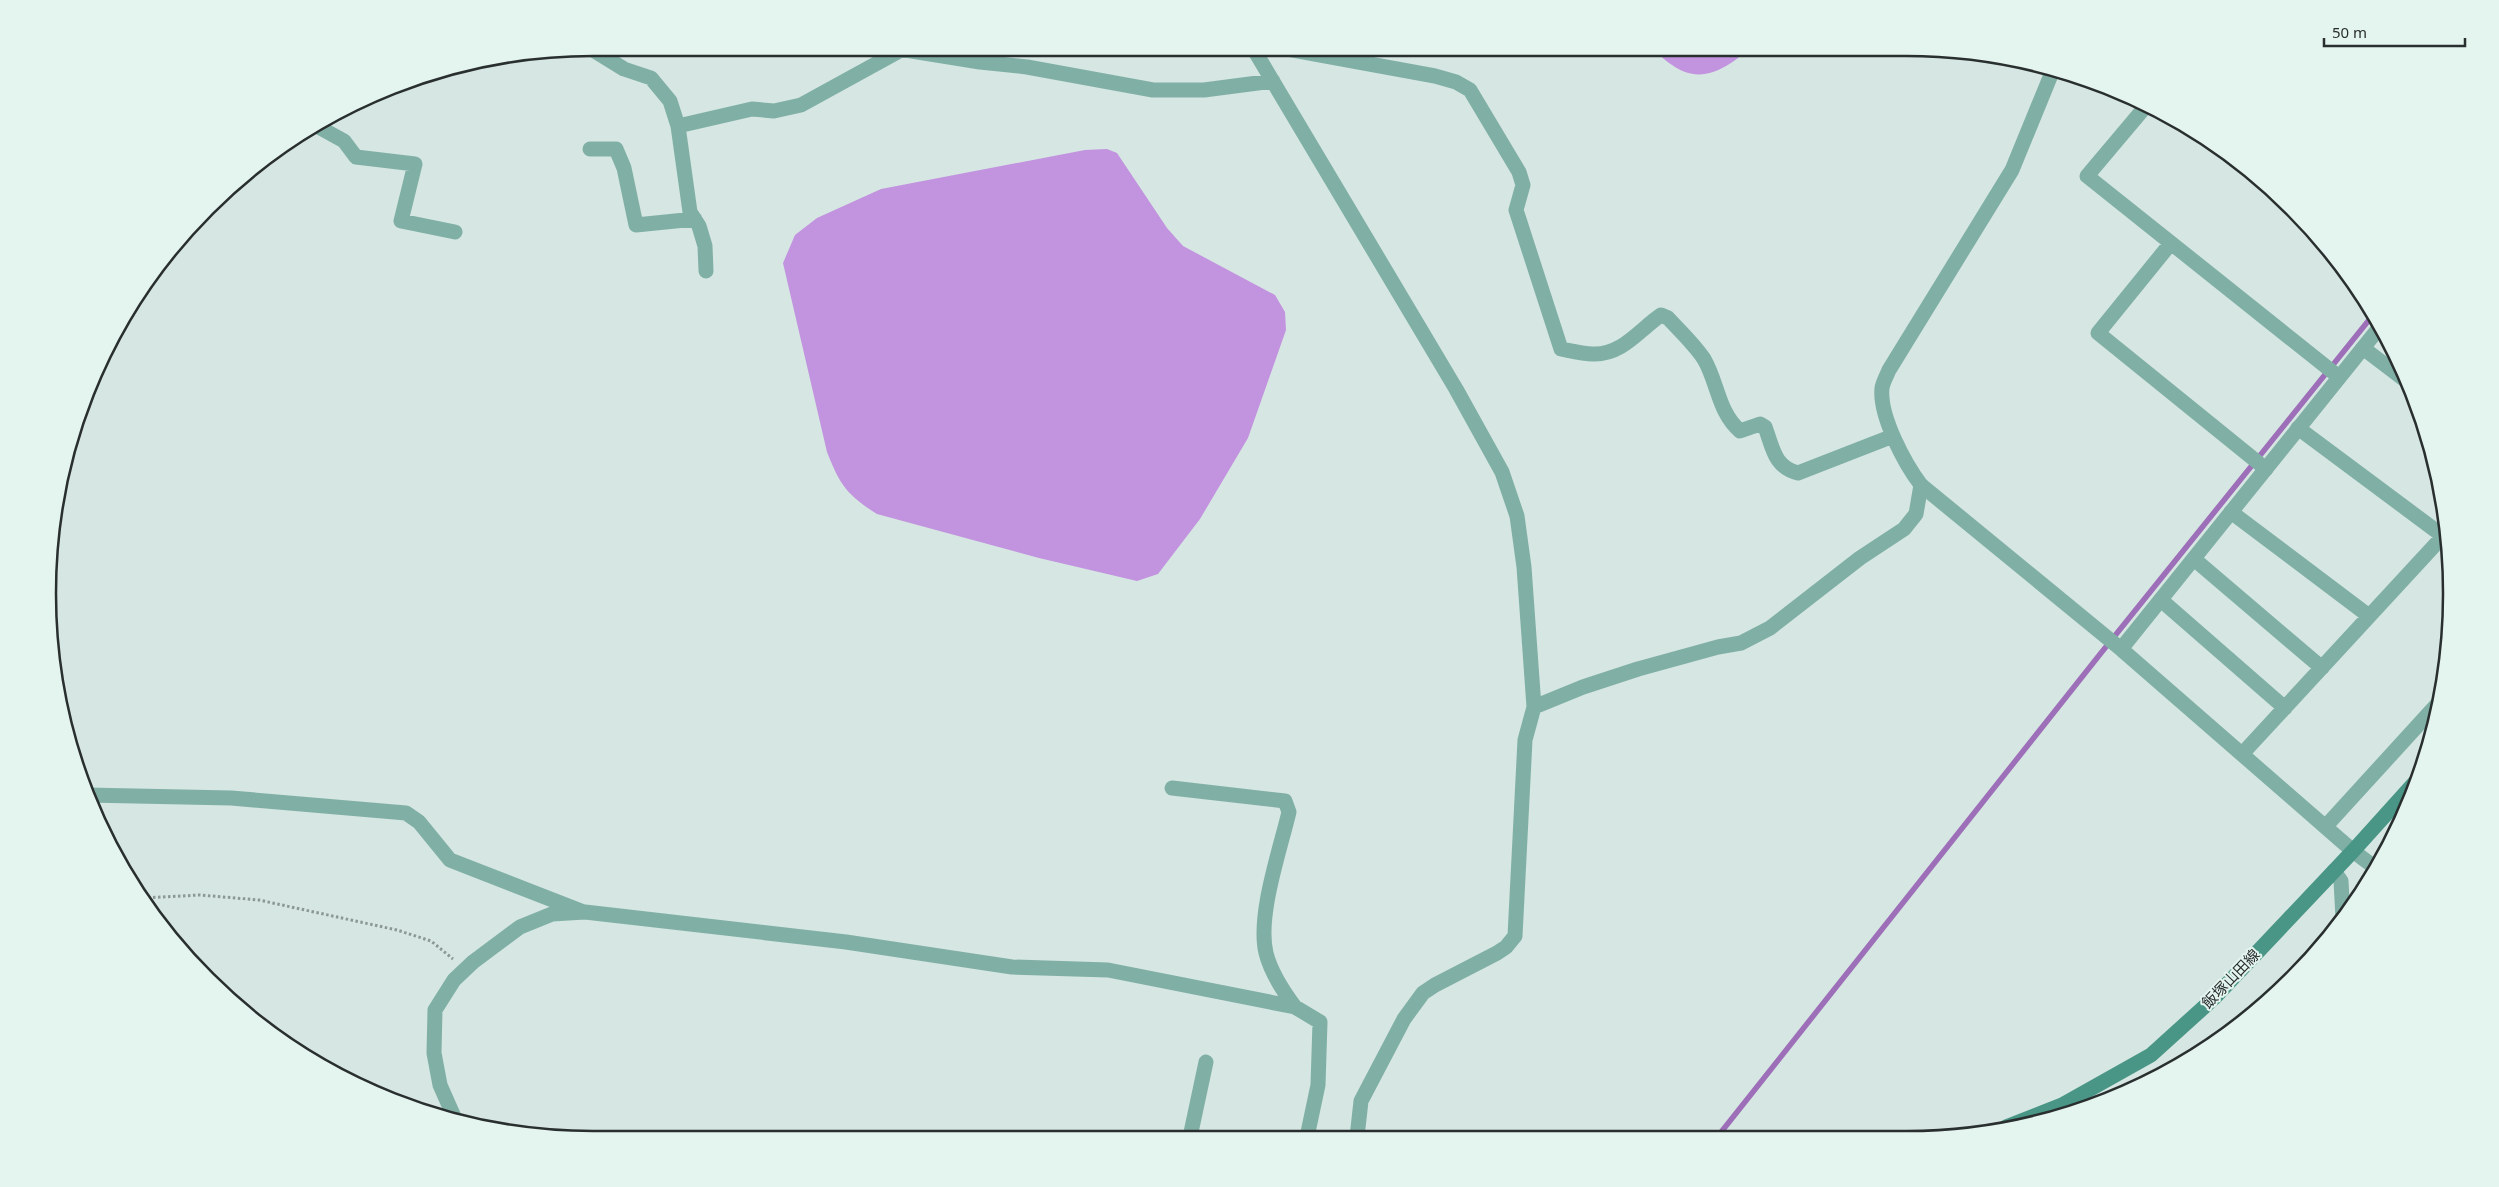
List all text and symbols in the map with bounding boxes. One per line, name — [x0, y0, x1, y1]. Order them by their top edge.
scale bar — [2324, 15, 2465, 47]
text: 50 m — [2332, 22, 2367, 42]
street label: 飯塚山田線 — [2197, 944, 2264, 1012]

